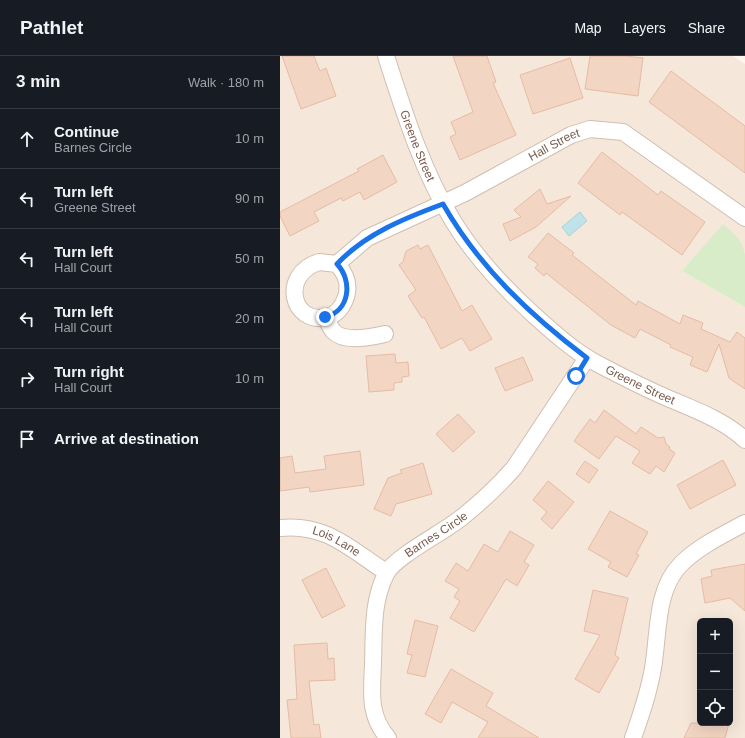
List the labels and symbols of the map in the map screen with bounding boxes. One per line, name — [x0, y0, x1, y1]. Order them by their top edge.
street label: Greene Street — [397, 108, 438, 184]
street label: Hall Street — [526, 126, 582, 164]
route end — [316, 308, 334, 326]
street label: Greene Street — [603, 362, 678, 408]
route start — [567, 367, 585, 385]
street label: Barnes Circle — [402, 508, 470, 560]
street label: Lois Lane — [311, 523, 363, 559]

